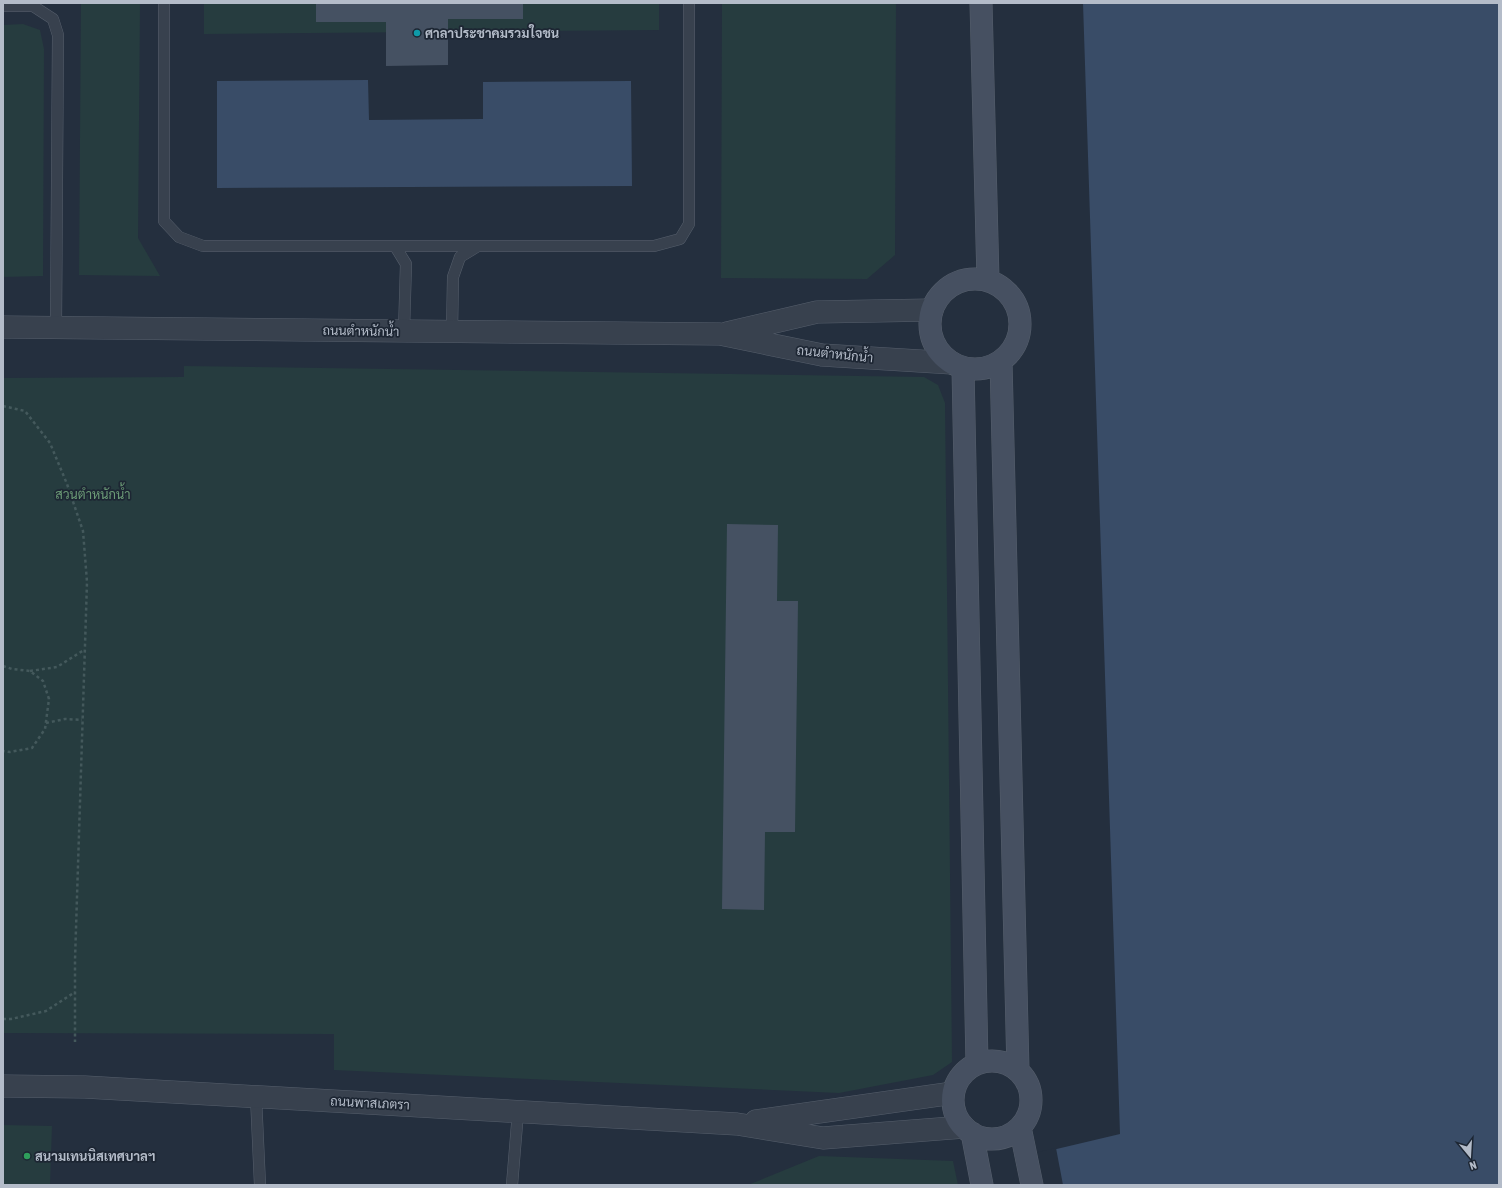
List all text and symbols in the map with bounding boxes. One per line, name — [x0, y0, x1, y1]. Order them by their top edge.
place label: ศาลาประชาคมรวมใจชน — [425, 24, 559, 41]
marker: ศาลาประชาคมรวมใจชน — [412, 28, 422, 38]
street label: ถนนตำหนักน้ำ — [322, 318, 400, 339]
street label: ถนนตำหนักน้ำ — [796, 338, 875, 365]
park label: สวนตำหนักน้ำ — [55, 482, 131, 502]
street label: ถนนพาสเภตรา — [330, 1093, 410, 1113]
north arrow — [1450, 1136, 1490, 1176]
place label: สนามเทนนิสเทศบาลฯ — [35, 1148, 155, 1164]
marker: สนามเทนนิสเทศบาลฯ — [22, 1151, 32, 1161]
text: N — [1468, 1159, 1478, 1172]

